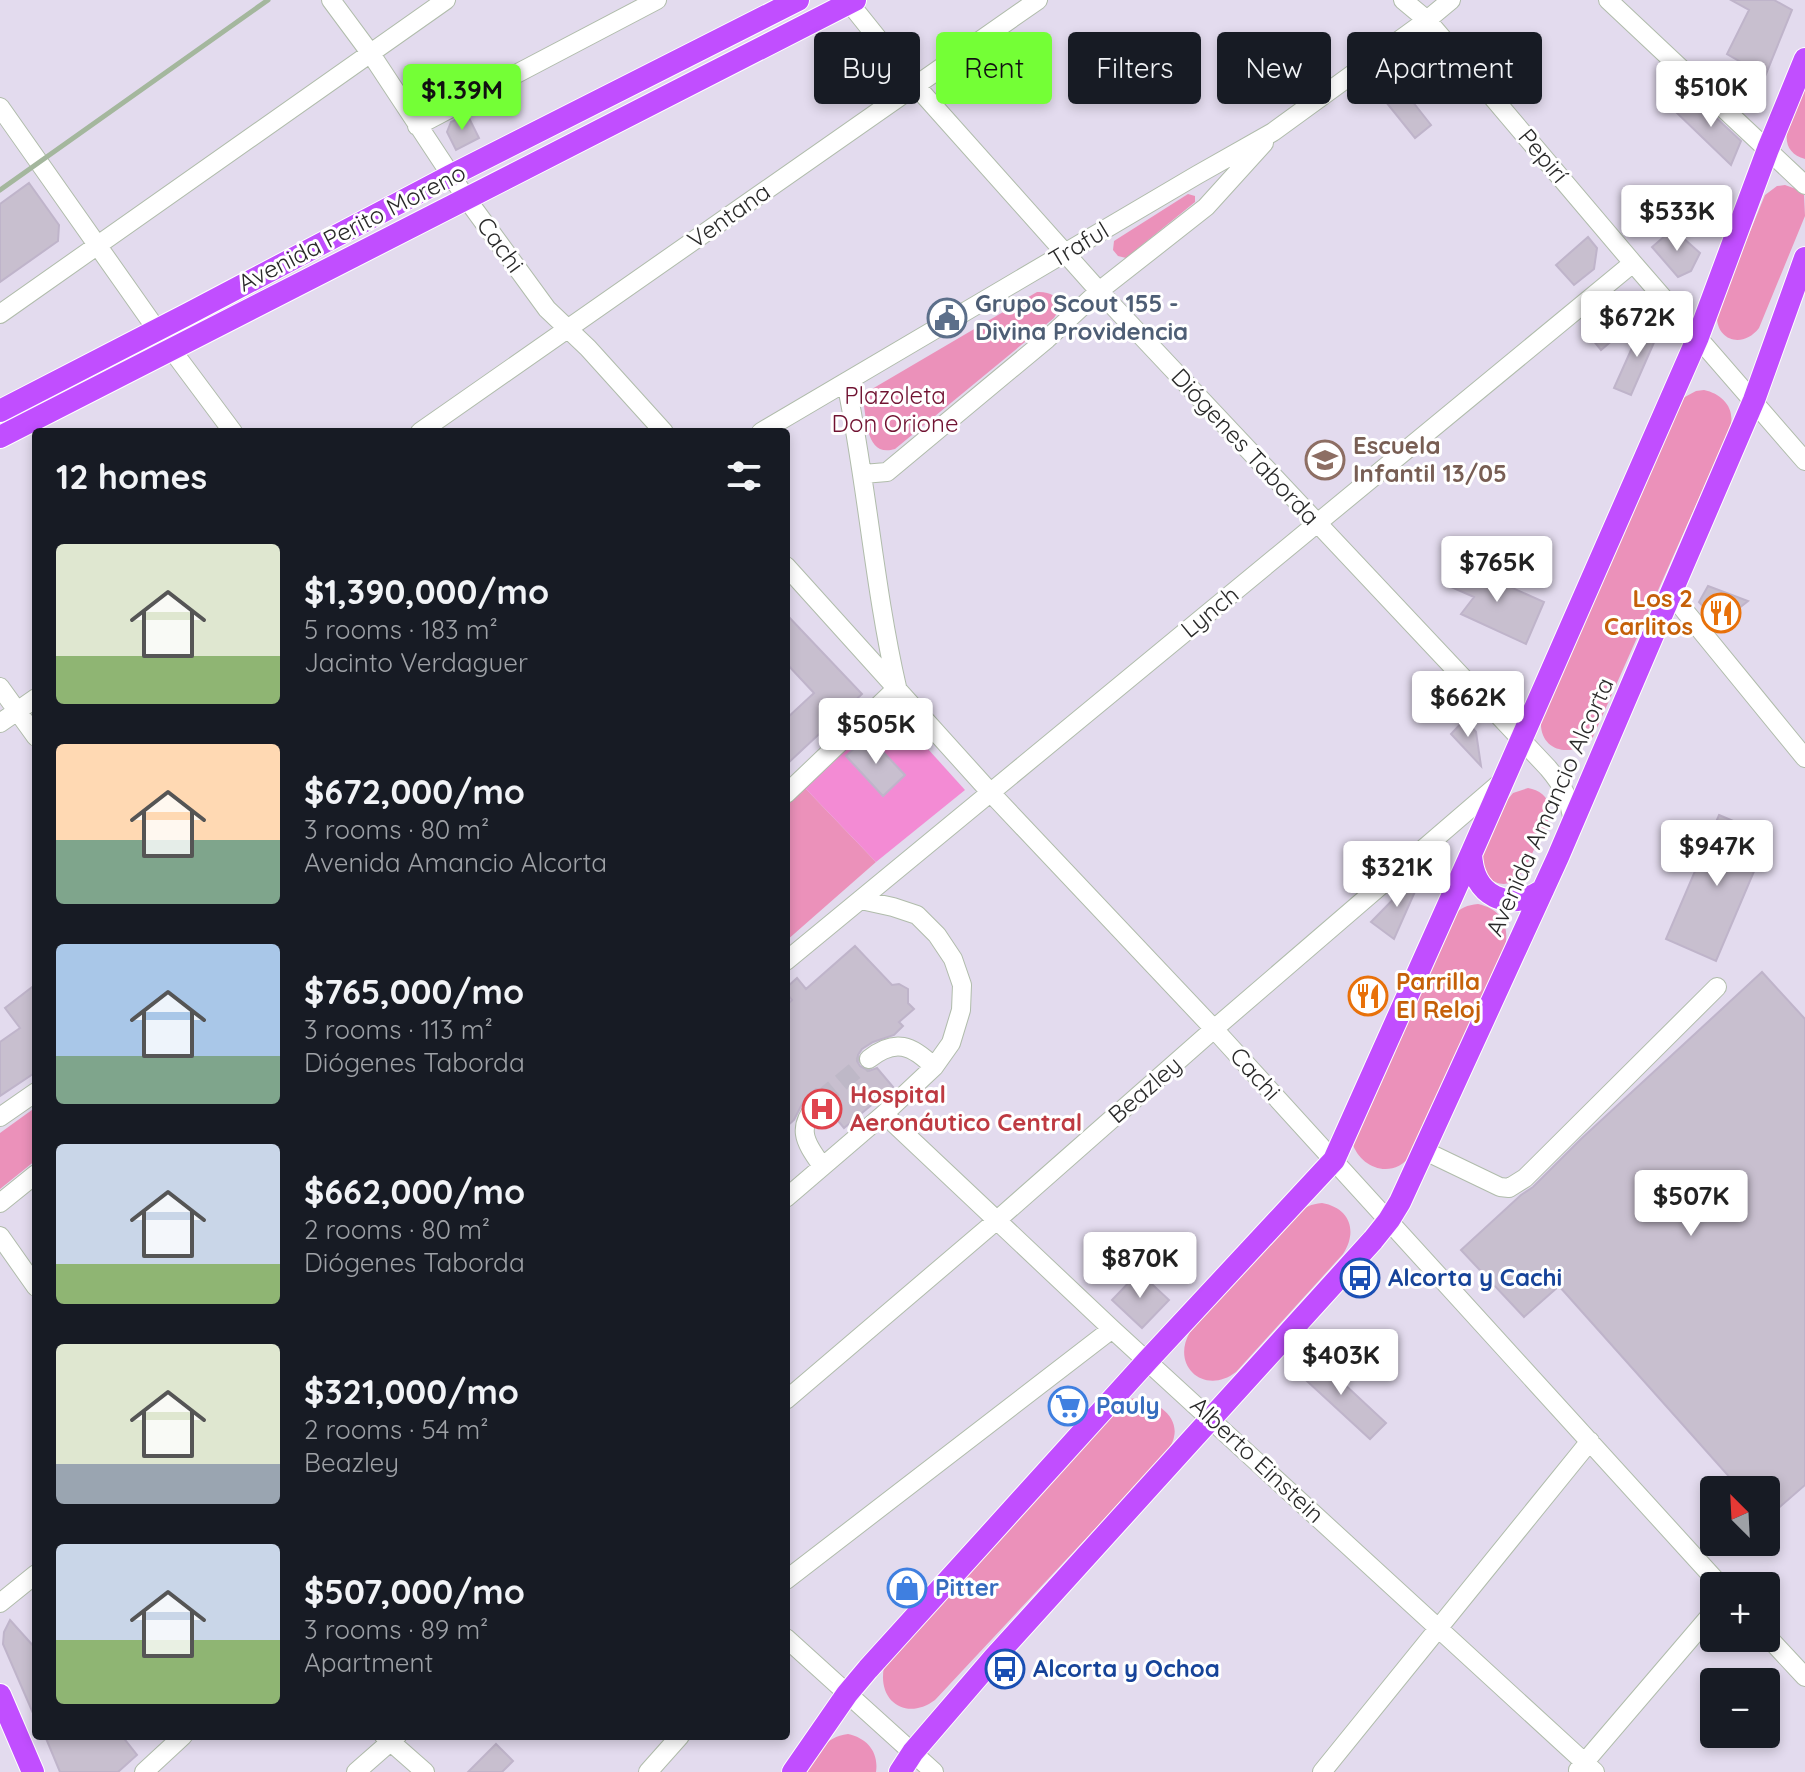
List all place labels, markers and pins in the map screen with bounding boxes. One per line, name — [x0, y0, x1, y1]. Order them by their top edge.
pin: $510K — [1655, 61, 1767, 129]
pin: $1.39M — [397, 64, 527, 132]
pin: $533K — [1621, 185, 1733, 253]
place label: Grupo Scout 155 - Divina Providencia — [975, 288, 1188, 346]
pin: $672K — [1581, 291, 1693, 359]
public building icon: Grupo Scout 155 - Divina Providencia — [926, 297, 968, 339]
place label: Escuela Infantil 13/05 — [1353, 430, 1507, 488]
school or university icon: Escuela Infantil 13/05 — [1304, 439, 1346, 481]
pin: $765K — [1441, 536, 1553, 604]
place label: Los 2 Carlitos — [1604, 583, 1693, 641]
restaurant icon: Los 2 Carlitos — [1700, 592, 1742, 634]
pin: $662K — [1412, 671, 1524, 739]
pin: $505K — [820, 698, 932, 766]
pin: $947K — [1661, 820, 1773, 888]
pin: $321K — [1341, 841, 1453, 909]
place label: Parrilla El Reloj — [1396, 966, 1481, 1024]
restaurant icon: Parrilla El Reloj — [1347, 975, 1389, 1017]
place label: Hospital Aeronáutico Central — [850, 1079, 1082, 1137]
hospital icon: Hospital Aeronáutico Central — [801, 1088, 843, 1130]
pin: $507K — [1635, 1170, 1747, 1238]
pin: $870K — [1084, 1232, 1196, 1300]
bus stop icon: Alcorta y Cachi — [1339, 1257, 1381, 1299]
place label: Alcorta y Cachi — [1388, 1262, 1562, 1292]
pin: $403K — [1285, 1329, 1397, 1397]
supermarket icon: Pauly — [1047, 1385, 1089, 1427]
place label: Pauly — [1096, 1390, 1159, 1420]
shop icon: Pitter — [886, 1567, 928, 1609]
place label: Pitter — [935, 1572, 999, 1602]
bus stop icon: Alcorta y Ochoa — [984, 1648, 1026, 1690]
place label: Alcorta y Ochoa — [1033, 1653, 1220, 1683]

